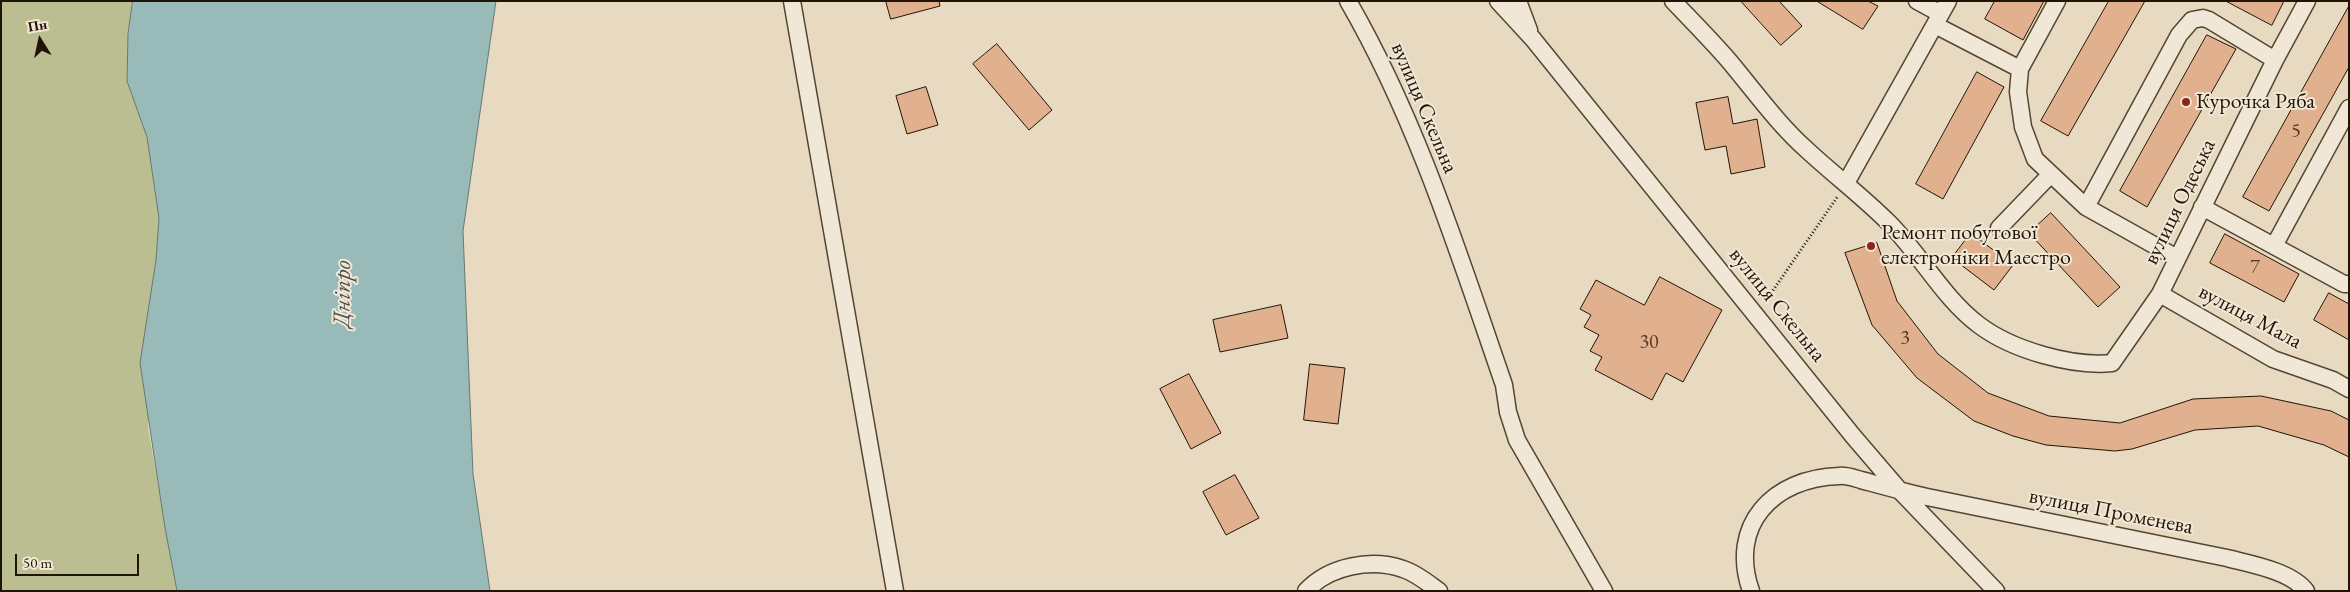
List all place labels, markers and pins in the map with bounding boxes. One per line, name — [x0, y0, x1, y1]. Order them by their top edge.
place label: Курочка Ряба — [2196, 89, 2315, 115]
marker: Курочка Ряба — [2180, 96, 2192, 108]
place label: Ремонт побутової електроніки Маестро — [1881, 220, 2071, 272]
marker: Ремонт побутової електроніки Маестро — [1865, 240, 1877, 252]

